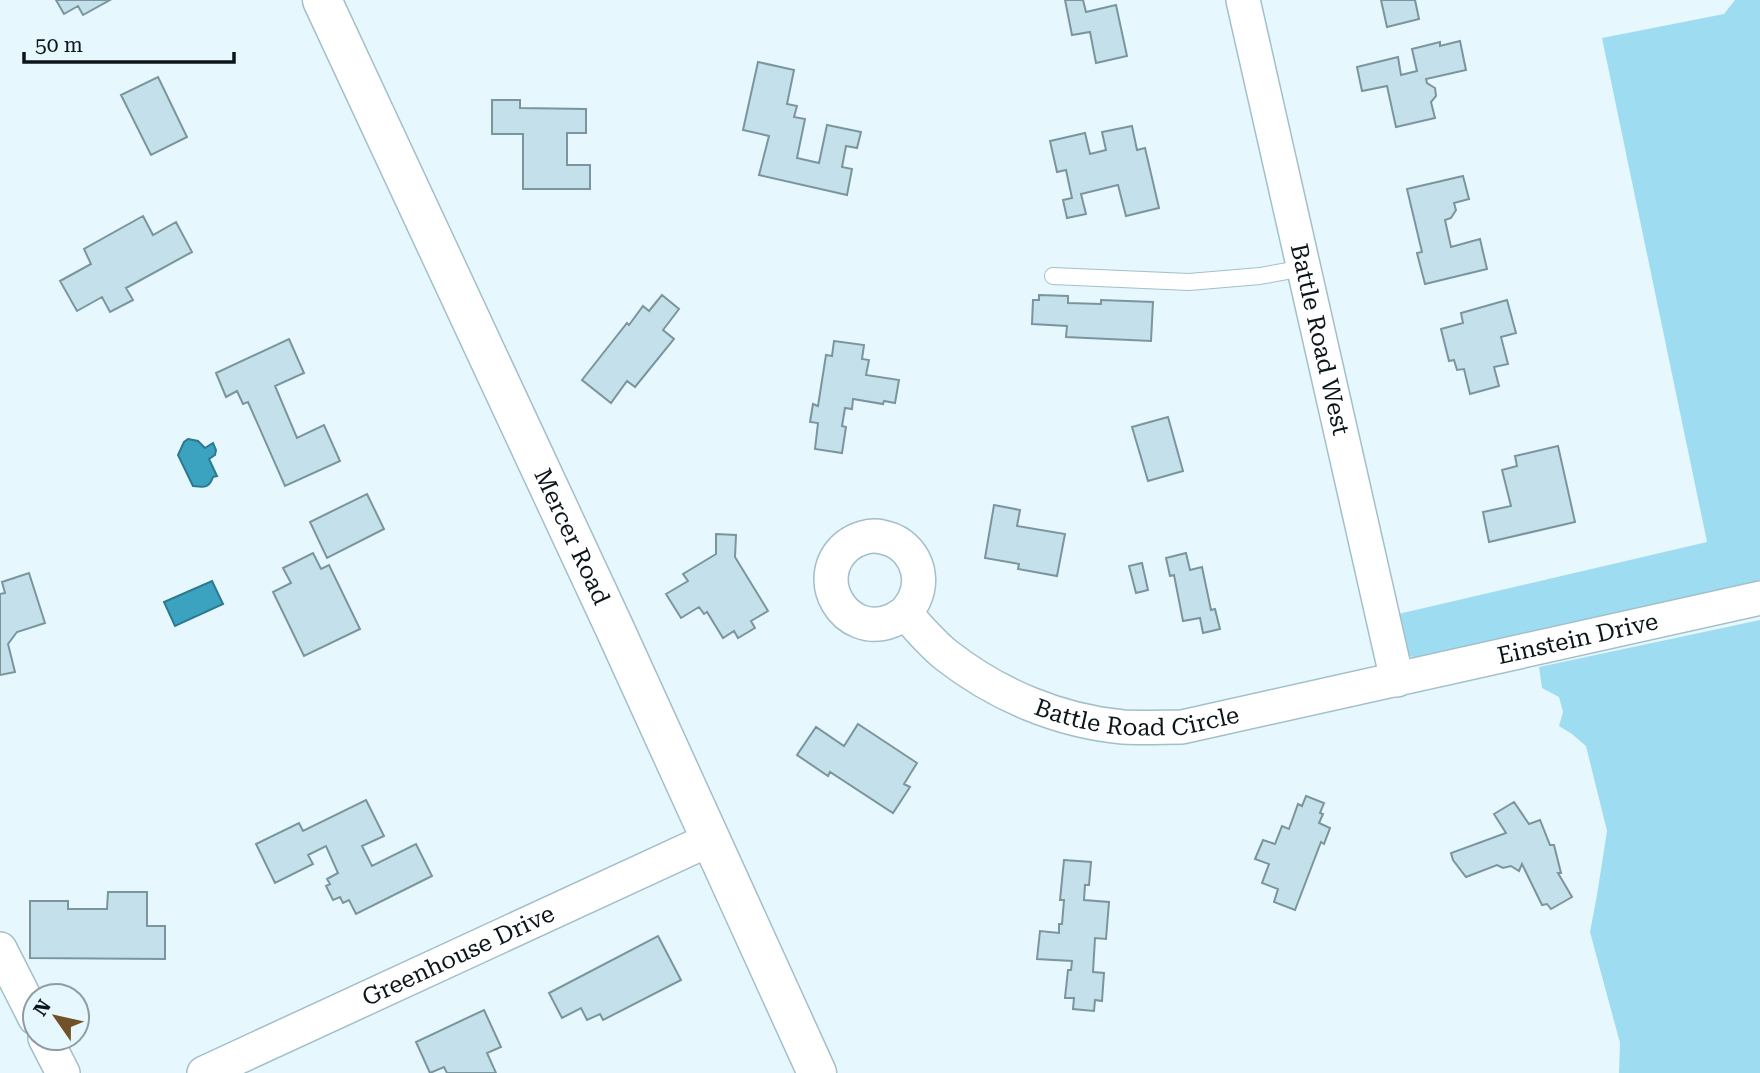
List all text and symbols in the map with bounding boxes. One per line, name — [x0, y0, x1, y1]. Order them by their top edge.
scale bar — [24, 21, 234, 65]
text: 50 m — [35, 33, 83, 57]
street label: Battle Road West — [1285, 241, 1355, 438]
street label: Mercer Road — [528, 464, 616, 609]
street label: Einstein Drive — [1495, 607, 1661, 670]
street label: Battle Road Circle — [1031, 693, 1242, 741]
street label: Greenhouse Drive — [358, 899, 559, 1012]
north arrow — [21, 982, 91, 1052]
text: N — [29, 995, 56, 1020]

